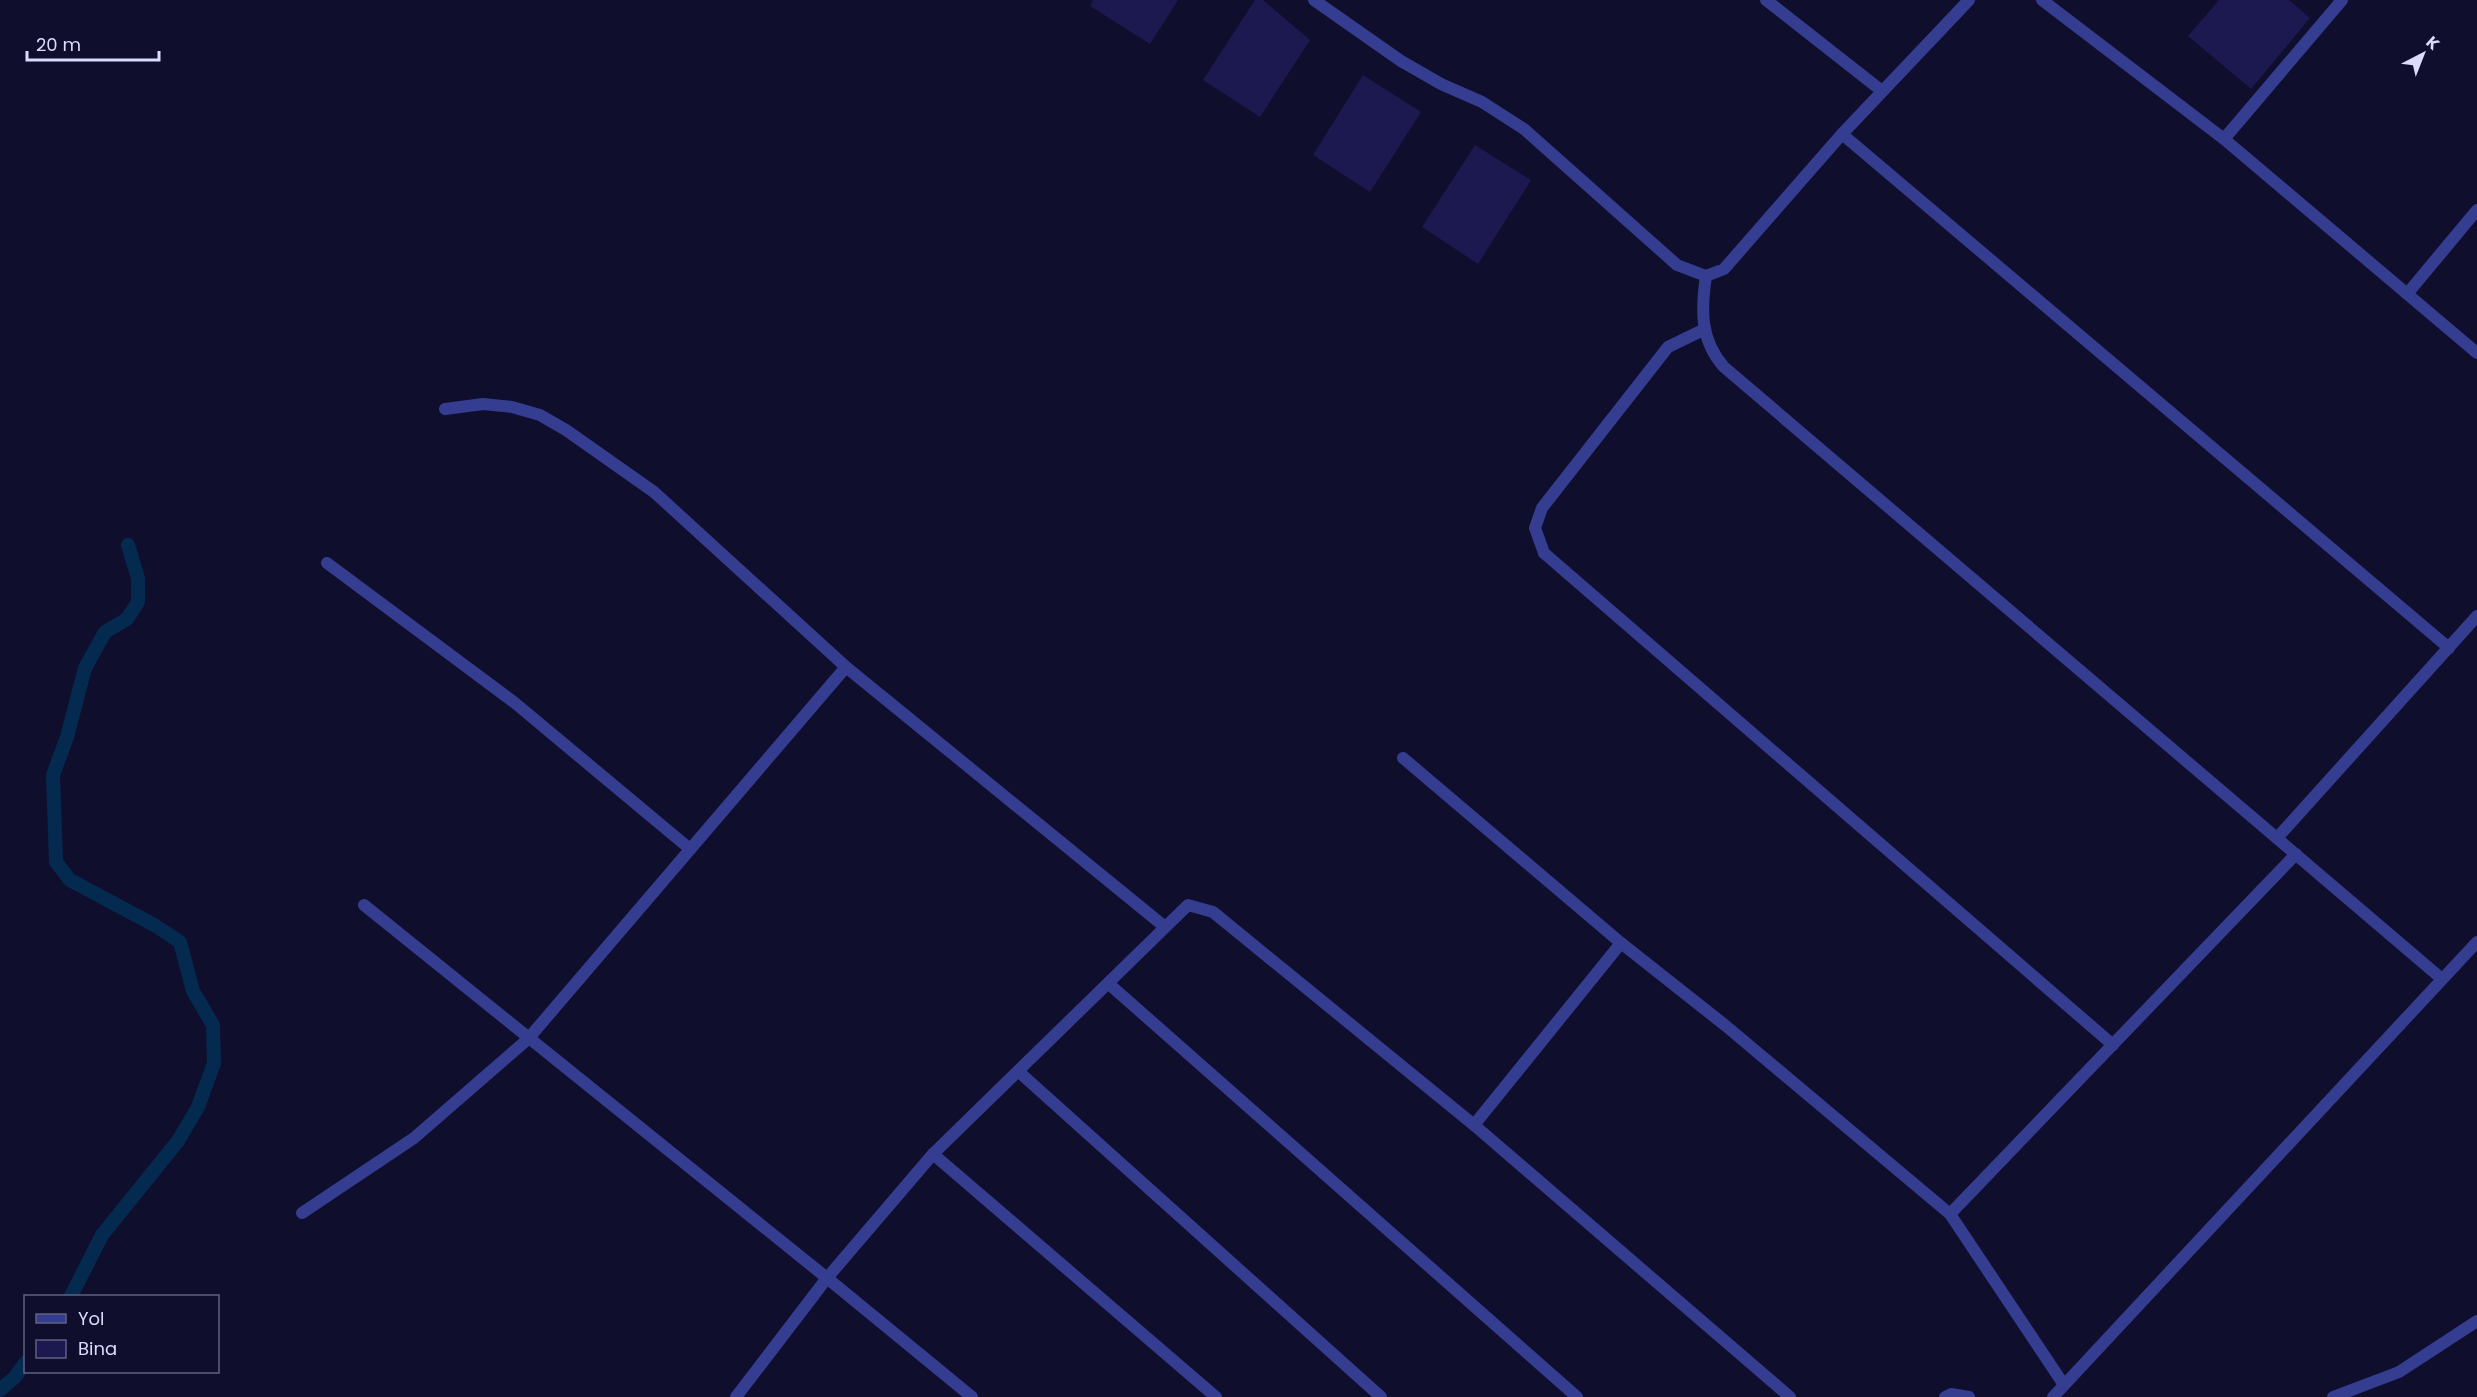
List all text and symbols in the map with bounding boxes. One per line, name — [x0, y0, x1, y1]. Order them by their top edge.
scale bar — [27, 24, 159, 62]
north arrow — [2393, 24, 2453, 84]
text: K — [2421, 31, 2445, 56]
text: 20 m — [36, 32, 81, 57]
legend — [24, 1295, 219, 1373]
text: Yol — [78, 1306, 104, 1331]
text: Bina — [78, 1336, 117, 1361]

